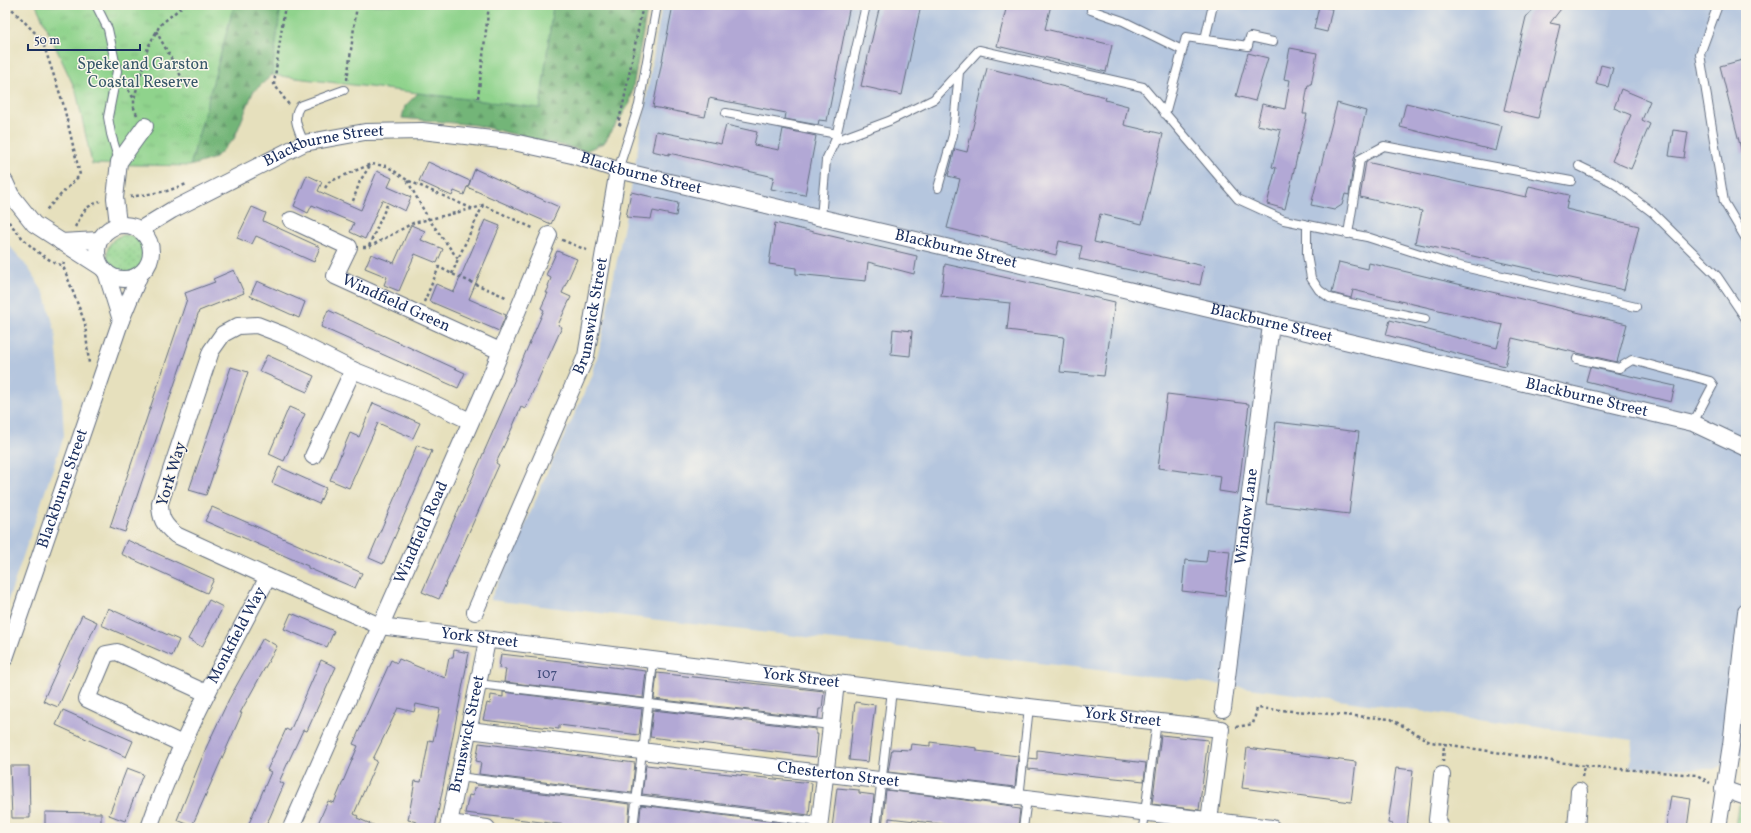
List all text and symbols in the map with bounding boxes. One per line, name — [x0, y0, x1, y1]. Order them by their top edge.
scale bar — [28, 26, 140, 52]
text: 50 m — [34, 33, 60, 49]
park label: Speke and Garston Coastal Reserve — [77, 54, 209, 94]
street label: Blackburne Street — [260, 121, 385, 173]
street label: Blackburne Street — [577, 147, 704, 200]
street label: Blackburne Street — [892, 224, 1020, 275]
street label: Brunswick Street — [568, 255, 614, 379]
street label: Windfield Green — [338, 269, 454, 338]
street label: Blackburne Street — [1208, 299, 1335, 349]
street label: Blackburne Street — [1523, 373, 1650, 423]
street label: Blackburne Street — [32, 426, 94, 551]
street label: York Way — [152, 439, 192, 509]
street label: Window Lane — [1230, 467, 1264, 566]
street label: Windfield Road — [389, 478, 454, 587]
street label: Monkfield Way — [203, 583, 272, 688]
street label: York Street — [439, 623, 520, 654]
street label: York Street — [761, 663, 841, 694]
house number: 107 — [537, 665, 558, 684]
street label: Brunswick Street — [445, 673, 491, 795]
street label: York Street — [1083, 702, 1163, 733]
street label: Chesterton Street — [776, 757, 901, 793]

